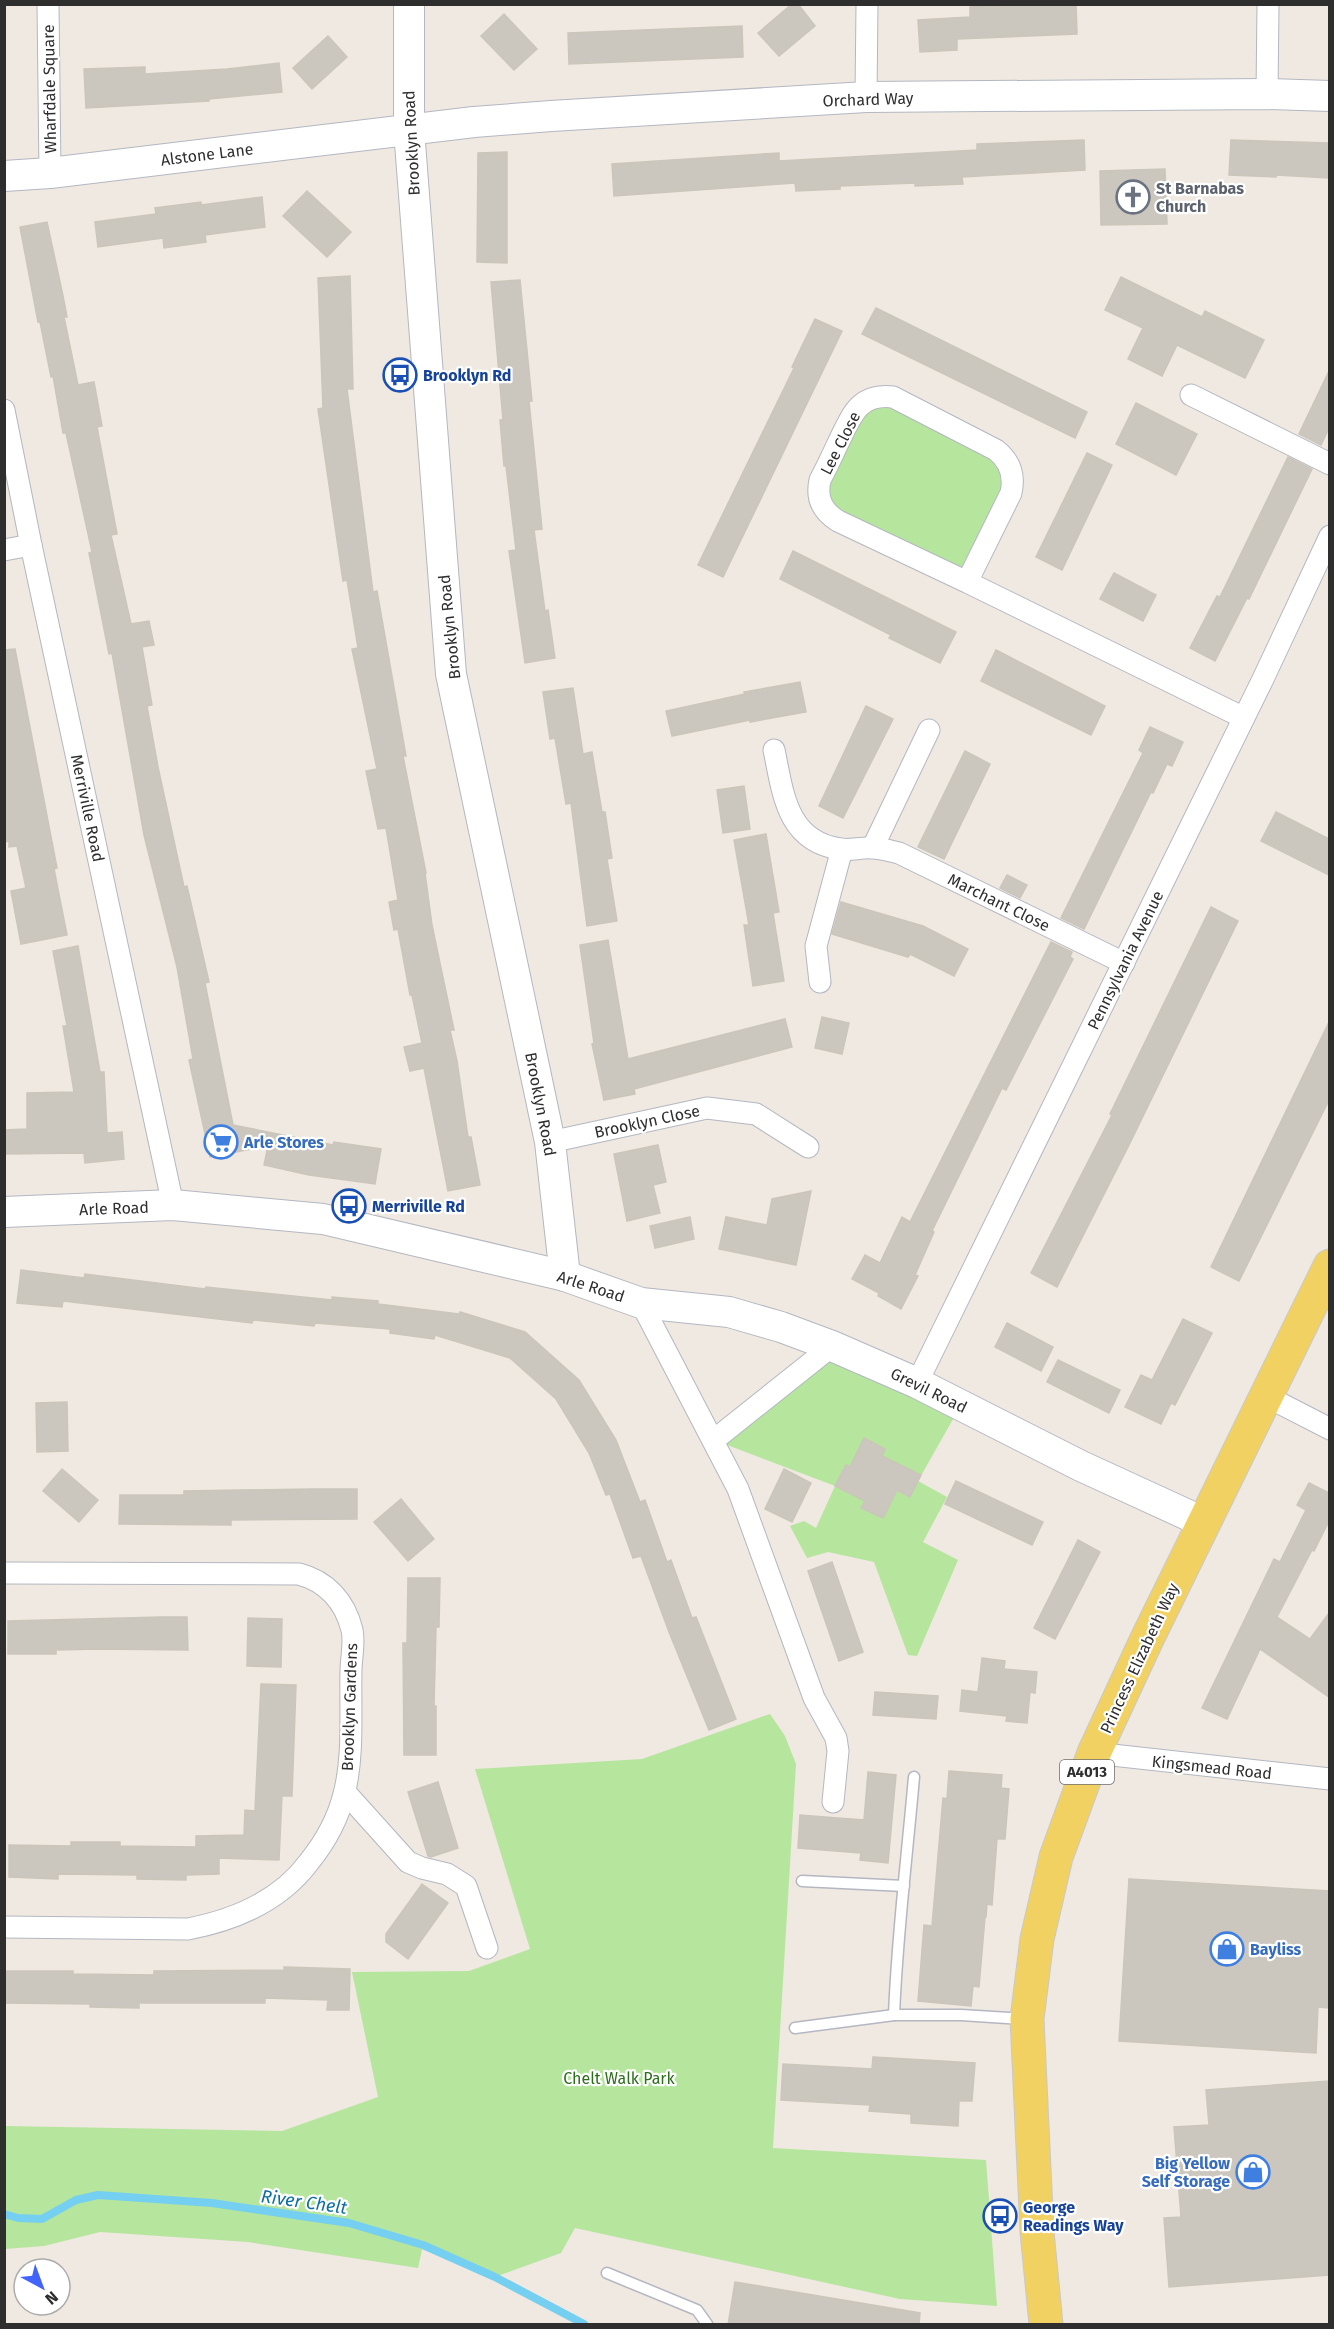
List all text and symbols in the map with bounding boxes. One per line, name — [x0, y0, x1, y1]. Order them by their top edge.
street label: Wharfdale Square — [39, 24, 60, 154]
street label: Orchard Way — [822, 88, 914, 111]
street label: Brooklyn Road — [399, 90, 424, 196]
street label: Alstone Lane — [160, 139, 254, 170]
church icon: St Barnabas Church — [1115, 179, 1151, 215]
place label: St Barnabas Church — [1156, 179, 1244, 216]
bus stop icon: Brooklyn Rd — [382, 357, 418, 393]
place label: Brooklyn Rd — [423, 366, 511, 385]
street label: Lee Close — [816, 409, 864, 478]
street label: Brooklyn Road — [435, 574, 464, 680]
street label: Merriville Road — [67, 753, 108, 864]
street label: Marchant Close — [945, 870, 1053, 935]
street label: Pennsylvania Avenue — [1084, 888, 1167, 1033]
street label: Brooklyn Road — [521, 1051, 560, 1158]
street label: Brooklyn Close — [593, 1101, 702, 1142]
supermarket icon: Arle Stores — [203, 1124, 239, 1160]
place label: Arle Stores — [243, 1133, 324, 1152]
bus stop icon: Merriville Rd — [331, 1188, 367, 1224]
place label: Merriville Rd — [372, 1197, 465, 1216]
street label: Arle Road — [79, 1198, 149, 1219]
street label: Arle Road — [555, 1267, 627, 1306]
street label: Grevil Road — [887, 1364, 970, 1417]
street label: Princess Elizabeth Way — [1096, 1580, 1183, 1737]
street label: Brooklyn Gardens — [338, 1643, 361, 1771]
street label: Kingsmead Road — [1151, 1752, 1273, 1783]
road number: A4013 — [1060, 1760, 1114, 1784]
shop icon: Bayliss — [1209, 1931, 1245, 1967]
place label: Bayliss — [1250, 1940, 1302, 1959]
park label: Chelt Walk Park — [563, 2069, 676, 2088]
place label: Big Yellow Self Storage — [1142, 2154, 1230, 2191]
shop icon: Big Yellow Self Storage — [1235, 2154, 1271, 2190]
water label: River Chelt — [260, 2185, 349, 2219]
bus stop icon: George Readings Way — [982, 2198, 1018, 2234]
place label: George Readings Way — [1023, 2198, 1124, 2235]
north arrow — [12, 2257, 72, 2317]
text: N — [41, 2287, 62, 2309]

